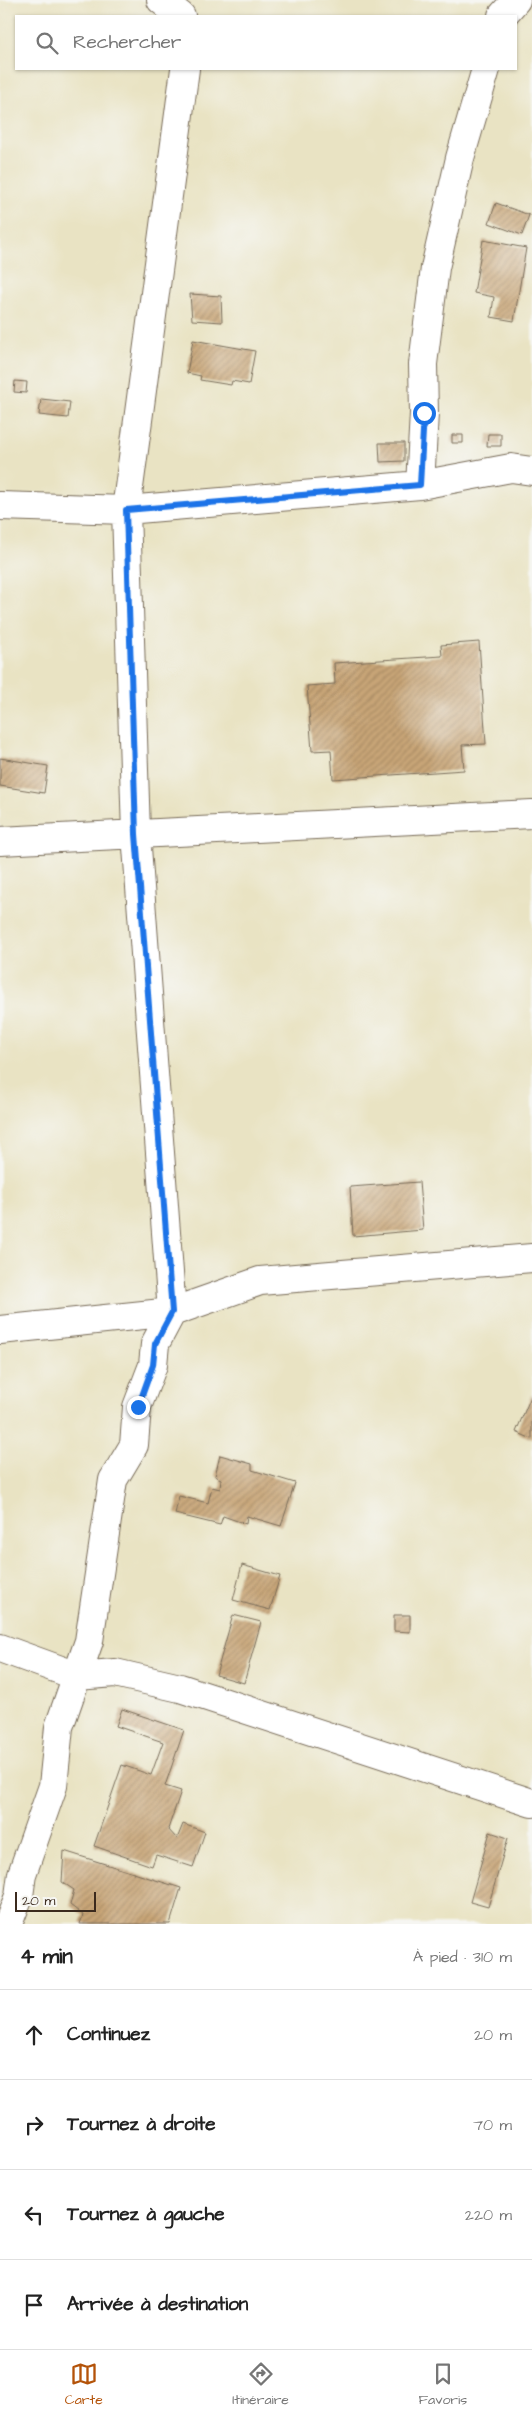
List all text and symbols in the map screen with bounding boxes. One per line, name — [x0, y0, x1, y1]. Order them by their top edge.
search box — [15, 15, 517, 70]
icon: search — [33, 29, 61, 57]
text: Rechercher — [73, 29, 181, 56]
route start — [413, 402, 436, 425]
route end — [127, 1396, 150, 1419]
scale bar — [15, 1889, 96, 1912]
text: 20 m — [22, 1891, 55, 1911]
text: 4 min — [20, 1942, 73, 1971]
text: À pied · 310 m — [413, 1946, 512, 1968]
icon: ahead — [20, 2021, 48, 2049]
text: Continuez — [67, 2021, 150, 2048]
text: 20 m — [474, 2024, 512, 2046]
icon: right — [20, 2111, 48, 2139]
text: Tournez à droite — [67, 2111, 215, 2138]
text: 70 m — [473, 2114, 512, 2136]
icon: left — [20, 2201, 48, 2229]
text: Tournez à gauche — [67, 2201, 225, 2228]
text: 220 m — [465, 2204, 512, 2226]
icon: arrive — [20, 2291, 48, 2319]
text: Arrivée à destination — [67, 2291, 248, 2318]
tab: Carte — [65, 2360, 103, 2410]
tab: Itinéraire — [232, 2360, 289, 2410]
tab: Favoris — [418, 2360, 467, 2410]

